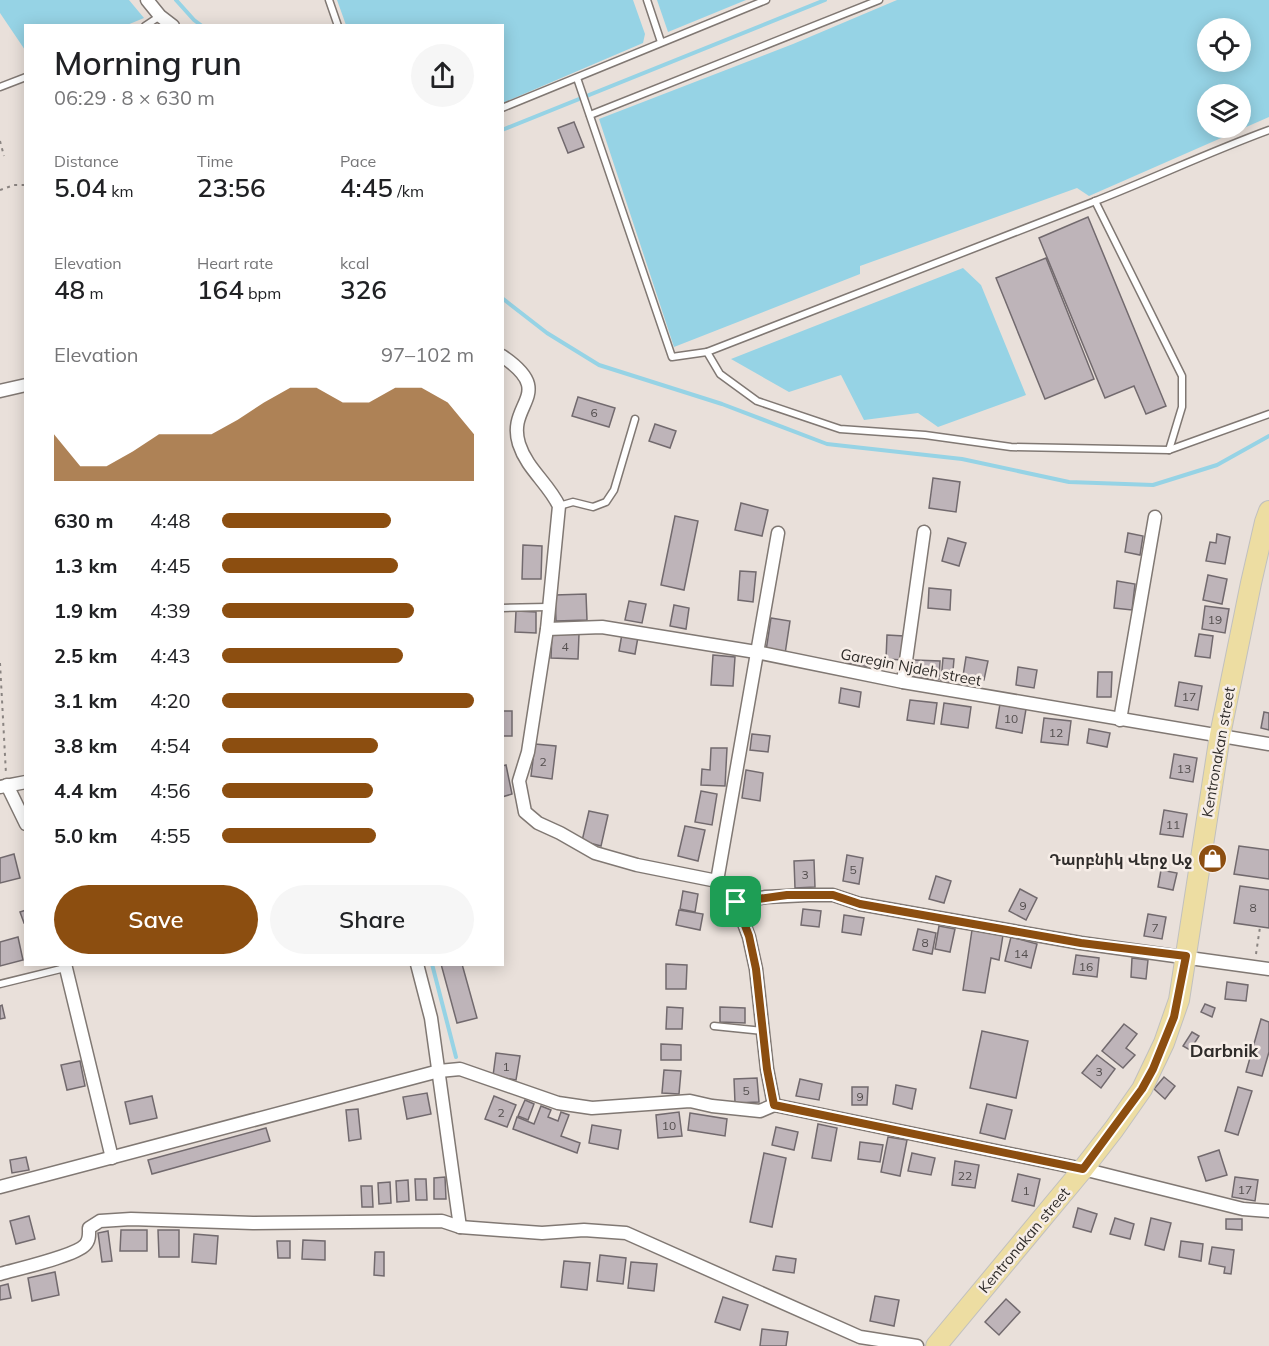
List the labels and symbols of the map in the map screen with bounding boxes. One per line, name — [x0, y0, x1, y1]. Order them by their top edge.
house number: 6 — [590, 405, 598, 420]
house number: 19 — [1208, 612, 1222, 627]
house number: 4 — [561, 639, 569, 654]
street label: Garegin Njdeh street — [839, 644, 983, 690]
street label: Kentronakan street — [1197, 685, 1239, 819]
house number: 17 — [1182, 689, 1196, 704]
house number: 10 — [1004, 711, 1018, 726]
house number: 12 — [1049, 725, 1063, 740]
house number: 2 — [539, 754, 547, 769]
house number: 13 — [1177, 761, 1191, 776]
house number: 11 — [1166, 817, 1180, 832]
shop icon: Դարբնիկ Վերջ Աջ — [1197, 843, 1229, 875]
place label: Դարբնիկ Վերջ Աջ — [1049, 850, 1192, 869]
house number: 5 — [849, 862, 857, 877]
house number: 3 — [801, 867, 809, 882]
pin — [710, 876, 761, 927]
house number: 9 — [1019, 898, 1027, 913]
house number: 8 — [1249, 900, 1257, 915]
house number: 7 — [1151, 920, 1159, 935]
house number: 8 — [921, 935, 929, 950]
house number: 14 — [1014, 946, 1028, 961]
house number: 16 — [1079, 959, 1093, 974]
district label: Darbnik — [1190, 1039, 1259, 1062]
house number: 1 — [502, 1059, 510, 1074]
house number: 3 — [1095, 1064, 1103, 1079]
house number: 5 — [742, 1083, 750, 1098]
house number: 9 — [856, 1089, 864, 1104]
house number: 2 — [497, 1105, 505, 1120]
house number: 10 — [662, 1118, 676, 1133]
house number: 22 — [958, 1168, 972, 1183]
house number: 17 — [1238, 1182, 1252, 1197]
street label: Kentronakan street — [974, 1183, 1074, 1297]
house number: 1 — [1022, 1183, 1030, 1198]

